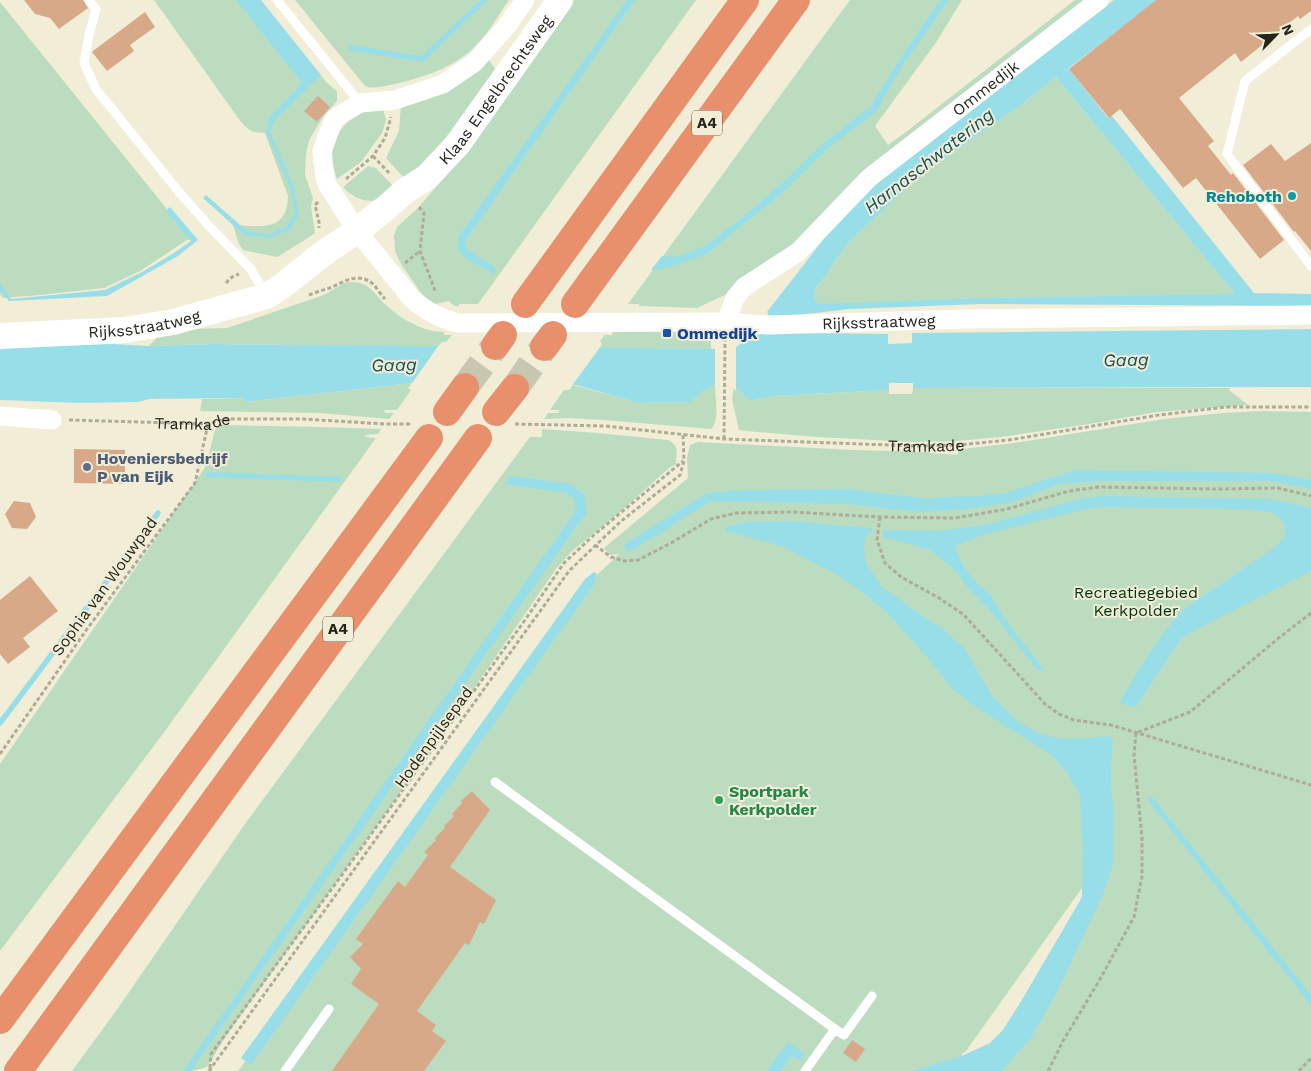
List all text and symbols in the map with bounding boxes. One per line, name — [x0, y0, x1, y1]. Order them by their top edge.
north arrow — [1251, 10, 1301, 60]
street label: Klaas Engelbrechtsweg — [435, 11, 556, 169]
text: N — [1278, 22, 1297, 38]
street label: Ommedijk — [949, 56, 1023, 120]
water label: Harnaschwatering — [860, 104, 998, 218]
road number: A4 — [692, 110, 722, 136]
place label: Rehoboth — [1206, 187, 1282, 206]
marker: Rehoboth — [1286, 190, 1298, 202]
street label: Rijksstraatweg — [88, 306, 203, 342]
street label: Rijksstraatweg — [822, 311, 936, 333]
place label: Ommedijk — [677, 324, 757, 343]
marker: Ommedijk — [661, 327, 673, 339]
water label: Gaag — [1103, 349, 1149, 370]
water label: Gaag — [371, 354, 417, 375]
street label: Tramkade — [154, 410, 230, 434]
street label: Tramkade — [888, 435, 965, 456]
place label: Hoveniersbedrijf P van Eijk — [97, 449, 228, 486]
marker: Hoveniersbedrijf P van Eijk — [81, 461, 93, 473]
street label: Sophia van Wouwpad — [48, 513, 161, 659]
park label: Recreatiegebied Kerkpolder — [1074, 583, 1198, 620]
road number: A4 — [323, 616, 353, 642]
street label: Hodenpijlsepad — [390, 683, 477, 792]
place label: Sportpark Kerkpolder — [729, 782, 817, 819]
marker: Sportpark Kerkpolder — [713, 794, 725, 806]

